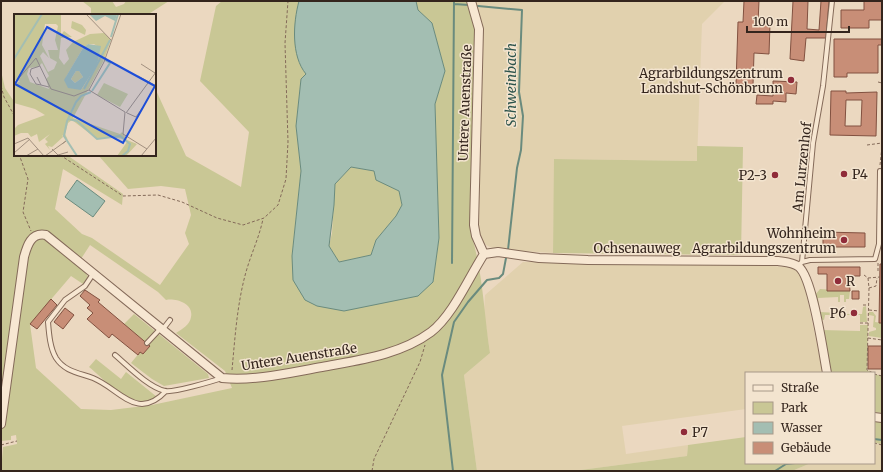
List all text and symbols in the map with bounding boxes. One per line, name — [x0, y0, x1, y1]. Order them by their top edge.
scale bar — [747, 8, 849, 34]
inset map — [14, 14, 156, 156]
text: 100 m — [753, 14, 788, 29]
water label: Schweinbach — [502, 43, 520, 127]
street label: Untere Auenstraße — [454, 44, 476, 162]
place label: Agrarbildungszentrum Landshut-Schönbrunn — [638, 65, 783, 97]
marker: Agrarbildungszentrum Landshut-Schönbrunn — [786, 75, 796, 85]
street label: Am Lurzenhof — [789, 120, 815, 214]
place label: P4 — [852, 166, 868, 183]
place label: P2-3 — [739, 167, 767, 184]
marker: P4 — [839, 169, 849, 179]
marker: P2-3 — [770, 170, 780, 180]
place label: Wohnheim Agrarbildungszentrum — [691, 225, 836, 257]
marker: Wohnheim Agrarbildungszentrum — [839, 235, 849, 245]
street label: Ochsenauweg — [594, 240, 681, 257]
place label: R — [846, 273, 855, 290]
marker: R — [833, 276, 843, 286]
place label: P6 — [830, 305, 846, 322]
marker: P6 — [849, 308, 859, 318]
street label: Untere Auenstraße — [240, 339, 358, 375]
legend — [745, 372, 875, 464]
text: Straße — [781, 380, 819, 395]
text: Park — [781, 400, 808, 415]
text: Wasser — [780, 420, 823, 435]
place label: P7 — [692, 424, 709, 441]
marker: P7 — [679, 427, 689, 437]
text: Gebäude — [781, 440, 831, 455]

